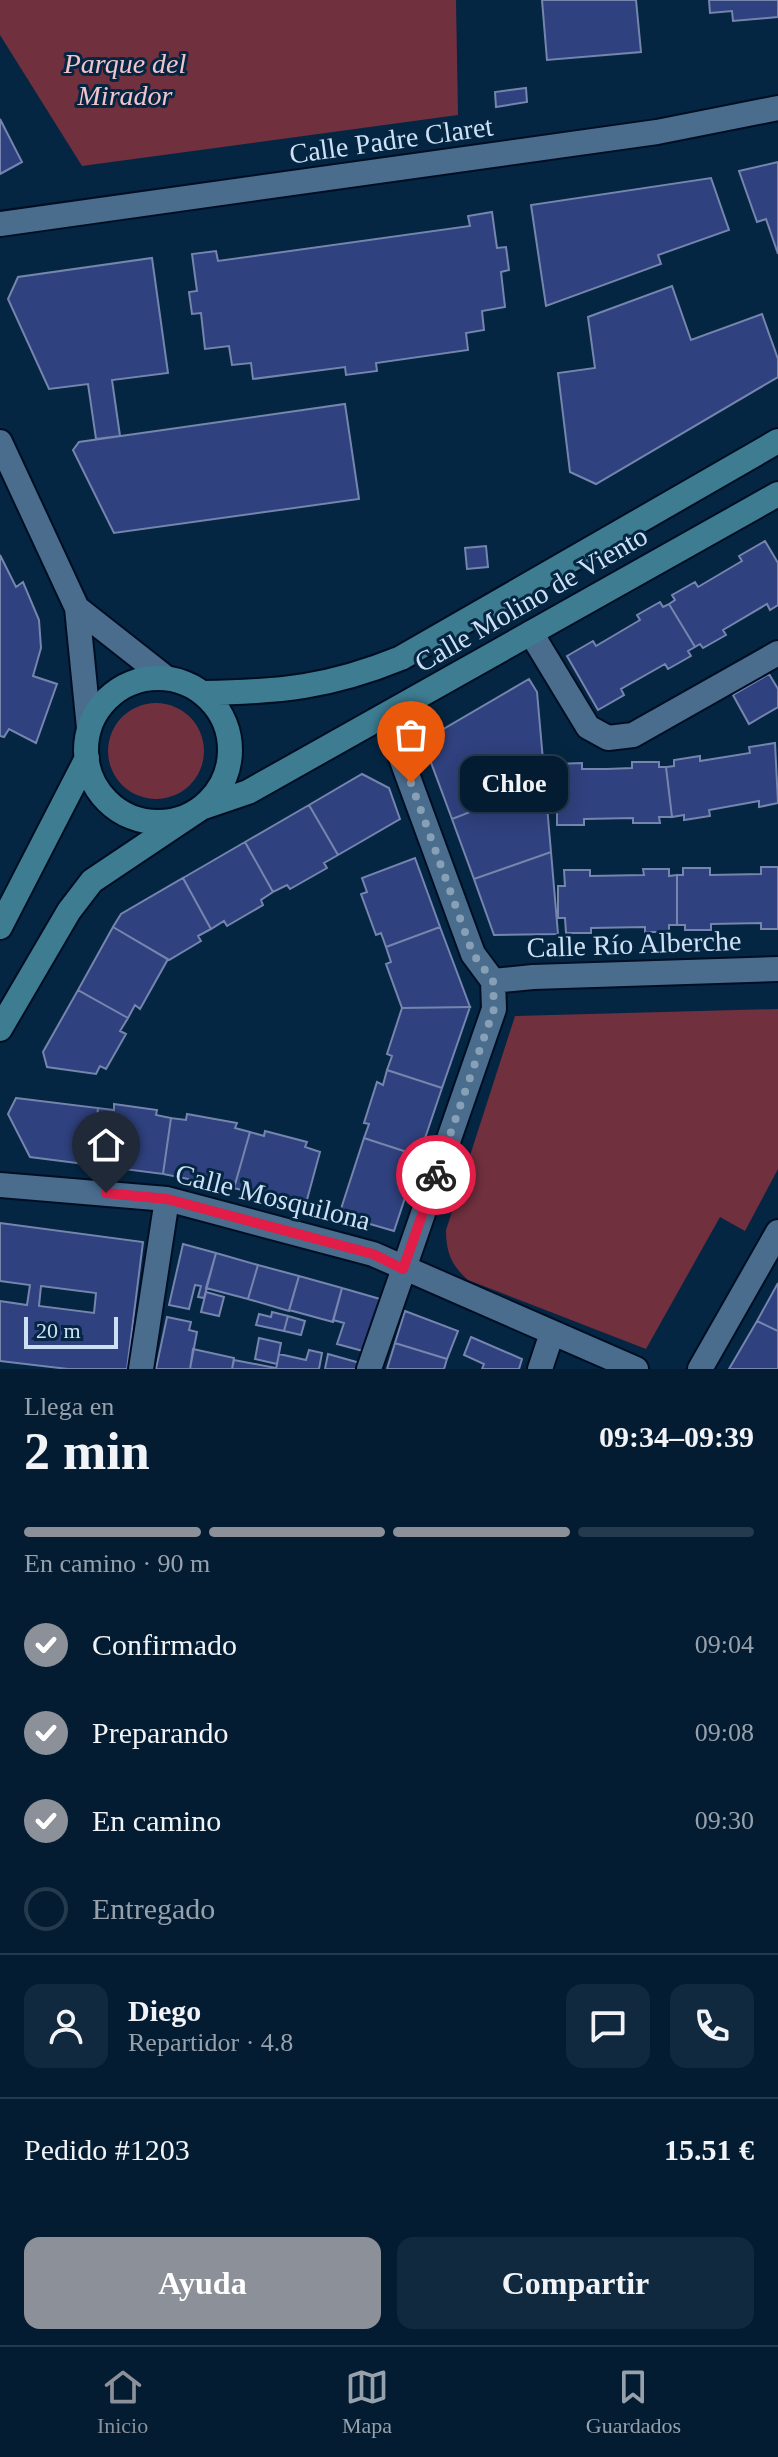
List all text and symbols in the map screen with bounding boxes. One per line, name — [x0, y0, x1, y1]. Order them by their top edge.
park label: Parque del Mirador — [63, 48, 187, 111]
street label: Calle Padre Claret — [287, 110, 495, 170]
street label: Calle Molino de Viento — [409, 520, 653, 678]
pin — [377, 701, 445, 783]
icon: bag — [389, 713, 433, 757]
callout: Chloe — [459, 755, 567, 811]
text: Chloe — [482, 769, 547, 798]
street label: Calle Río Alberche — [526, 925, 742, 963]
pin — [72, 1111, 140, 1193]
icon: home — [84, 1123, 128, 1167]
courier — [396, 1135, 476, 1215]
icon: bike — [414, 1153, 458, 1197]
street label: Calle Mosquilona — [172, 1158, 374, 1236]
scale bar — [24, 1313, 118, 1349]
text: 20 m — [36, 1318, 81, 1343]
text: Llega en — [24, 1392, 114, 1421]
text: 09:34–09:39 — [599, 1420, 754, 1453]
text: 2 min — [24, 1423, 150, 1480]
text: En camino · 90 m — [24, 1549, 210, 1578]
icon: check — [24, 1623, 68, 1667]
text: Confirmado — [92, 1628, 237, 1661]
text: 09:04 — [695, 1630, 754, 1659]
icon: check — [24, 1711, 68, 1755]
text: Preparando — [92, 1716, 229, 1749]
text: 09:08 — [695, 1718, 754, 1747]
icon: check — [24, 1799, 68, 1843]
text: En camino — [92, 1804, 221, 1837]
text: 09:30 — [695, 1806, 754, 1835]
text: Entregado — [92, 1892, 215, 1925]
button: person — [24, 1984, 108, 2068]
button: chat — [566, 1984, 650, 2068]
button: phone — [670, 1984, 754, 2068]
text: Diego — [128, 1994, 201, 2027]
text: Repartidor · 4.8 — [128, 2028, 293, 2057]
text: Pedido #1203 — [24, 2133, 190, 2166]
text: 15.51 € — [664, 2133, 754, 2166]
button: Ayuda — [24, 2237, 381, 2329]
button: Compartir — [397, 2237, 754, 2329]
tab: Inicio — [97, 2365, 148, 2439]
tab: Mapa — [342, 2365, 392, 2439]
tab: Guardados — [586, 2365, 681, 2439]

